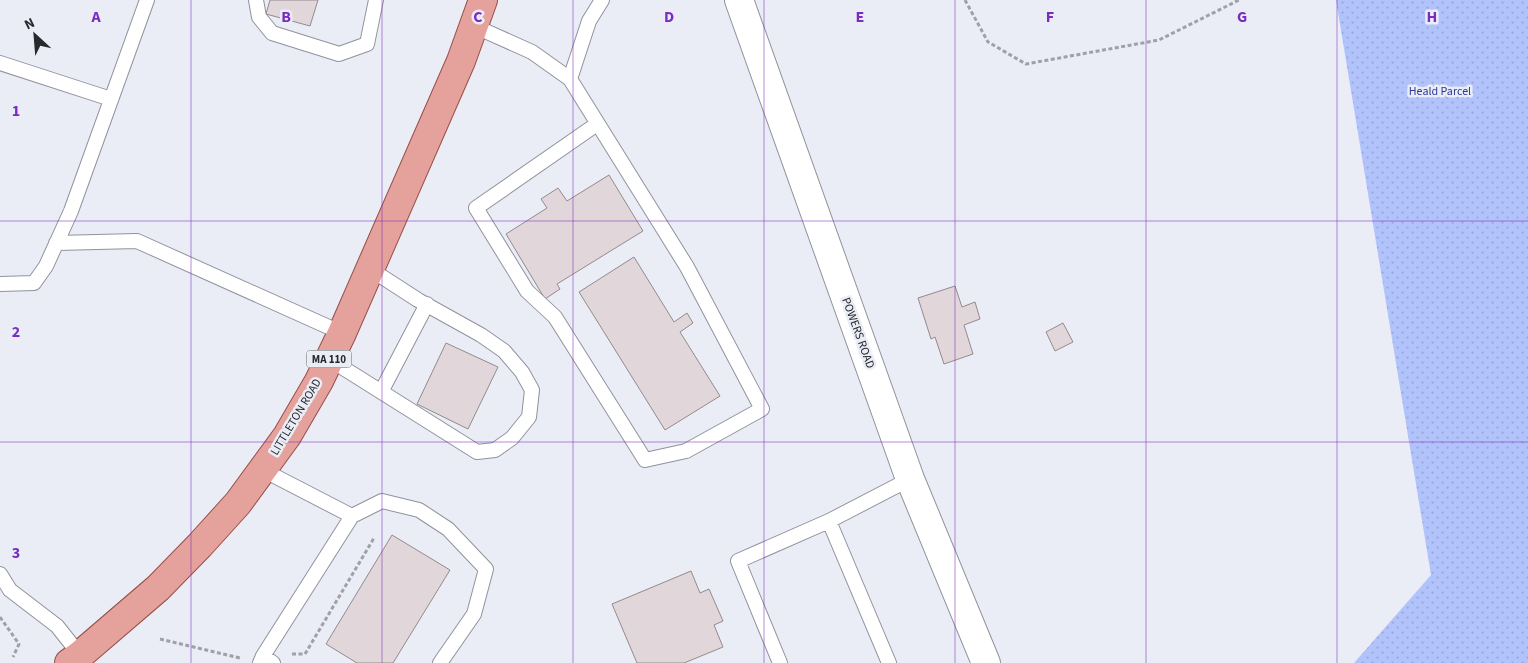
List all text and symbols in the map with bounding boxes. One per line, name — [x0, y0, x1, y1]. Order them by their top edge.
text: A — [90, 6, 101, 28]
text: B — [281, 6, 291, 28]
text: C — [473, 6, 483, 28]
text: D — [664, 6, 674, 28]
text: E — [856, 6, 864, 28]
text: F — [1046, 6, 1054, 28]
text: G — [1237, 6, 1247, 28]
text: H — [1427, 6, 1437, 28]
north arrow — [10, 10, 60, 60]
text: N — [21, 13, 38, 35]
park label: Heald Parcel — [1409, 83, 1471, 100]
text: 1 — [12, 100, 20, 122]
street label: POWERS ROAD — [837, 295, 879, 371]
text: 2 — [12, 321, 20, 343]
road number: MA 110 — [306, 350, 352, 368]
street label: LITTLETON ROAD — [266, 375, 326, 459]
text: 3 — [12, 542, 20, 564]

